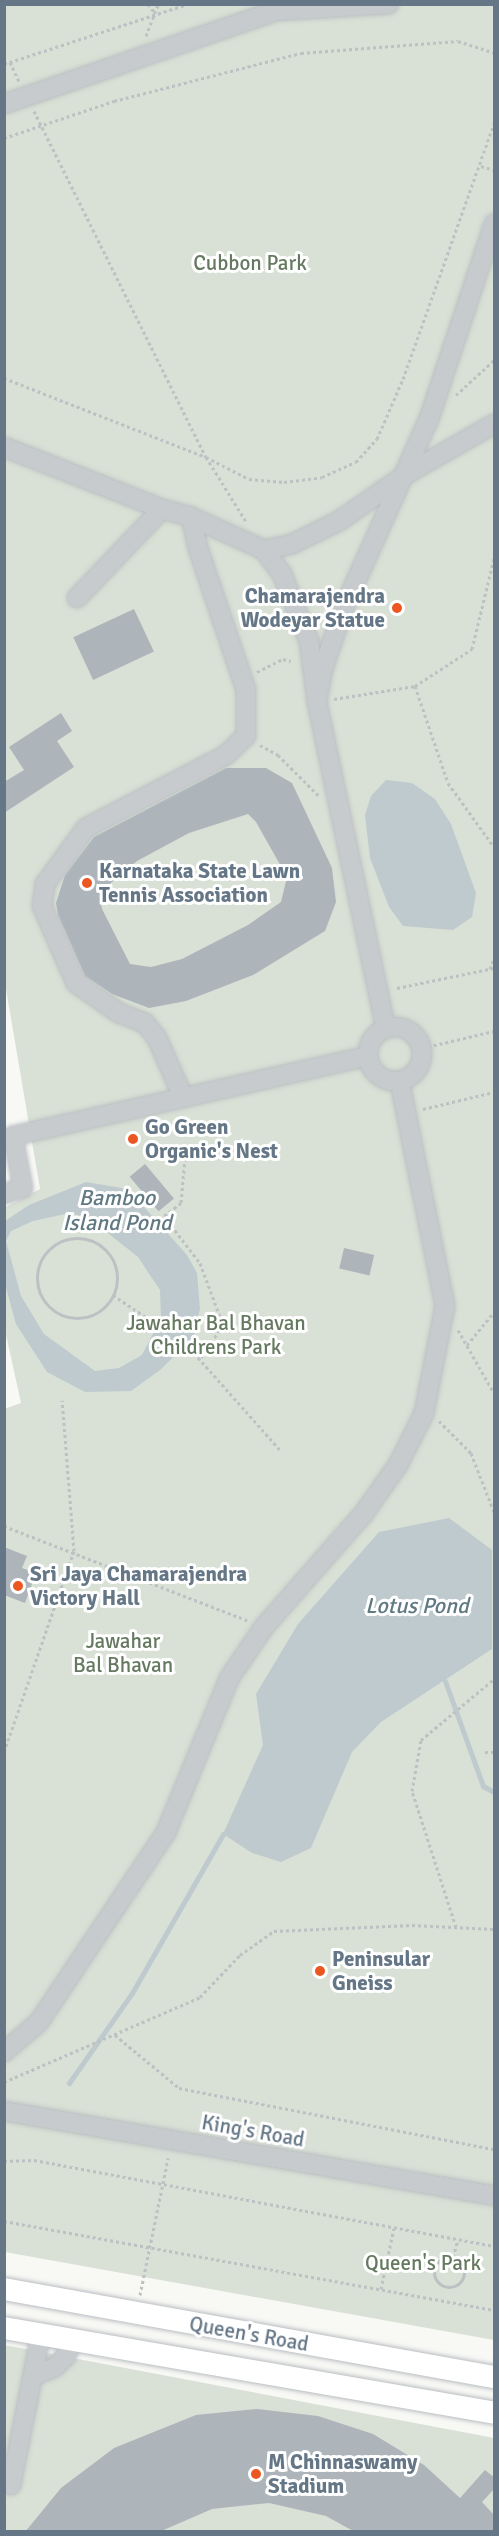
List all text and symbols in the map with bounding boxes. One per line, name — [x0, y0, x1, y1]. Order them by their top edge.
park label: Cubbon Park — [193, 250, 307, 276]
place label: Chamarajendra Wodeyar Statue — [240, 583, 385, 633]
marker: Chamarajendra Wodeyar Statue — [390, 601, 404, 615]
place label: Karnataka State Lawn Tennis Association — [99, 858, 300, 908]
marker: Karnataka State Lawn Tennis Association — [80, 876, 94, 890]
place label: Go Green Organic's Nest — [145, 1114, 278, 1164]
marker: Go Green Organic's Nest — [126, 1132, 140, 1146]
water label: Bamboo Island Pond — [62, 1184, 172, 1236]
park label: Jawahar Bal Bhavan Childrens Park — [126, 1310, 306, 1360]
place label: Sri Jaya Chamarajendra Victory Hall — [30, 1561, 247, 1611]
marker: Sri Jaya Chamarajendra Victory Hall — [11, 1579, 25, 1593]
water label: Lotus Pond — [365, 1593, 469, 1619]
park label: Jawahar Bal Bhavan — [73, 1628, 173, 1678]
place label: Peninsular Gneiss — [332, 1946, 430, 1996]
marker: Peninsular Gneiss — [313, 1964, 327, 1978]
street label: King's Road — [200, 2110, 306, 2152]
park label: Queen's Park — [365, 2250, 481, 2276]
street label: Queen's Road — [187, 2311, 311, 2357]
place label: M Chinnaswamy Stadium — [268, 2449, 417, 2499]
marker: M Chinnaswamy Stadium — [249, 2467, 263, 2481]

